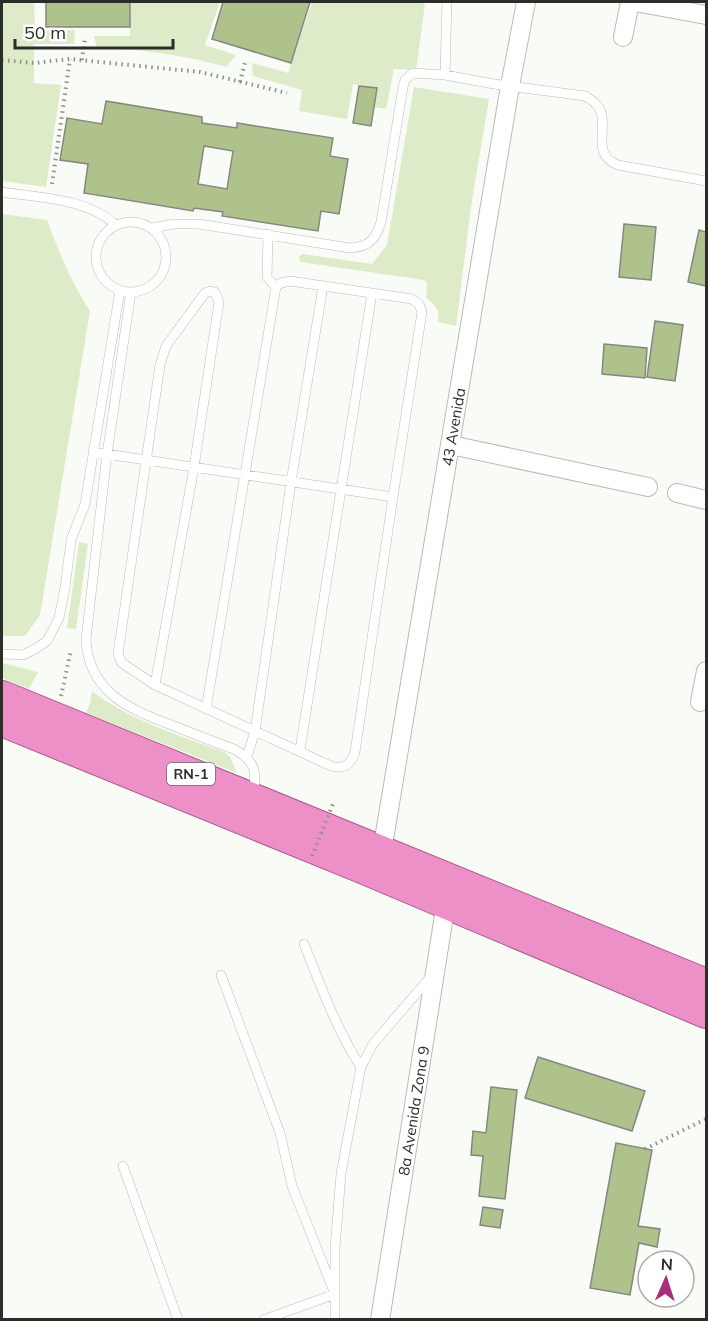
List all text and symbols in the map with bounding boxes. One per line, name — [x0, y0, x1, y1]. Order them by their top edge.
scale bar — [15, 12, 172, 50]
text: 50 m — [24, 21, 66, 44]
street label: 43 Avenida — [437, 386, 469, 467]
road number: RN-1 — [167, 763, 215, 785]
street label: 8a Avenida Zona 9 — [394, 1044, 433, 1177]
north arrow — [636, 1249, 696, 1309]
text: N — [660, 1254, 673, 1274]

